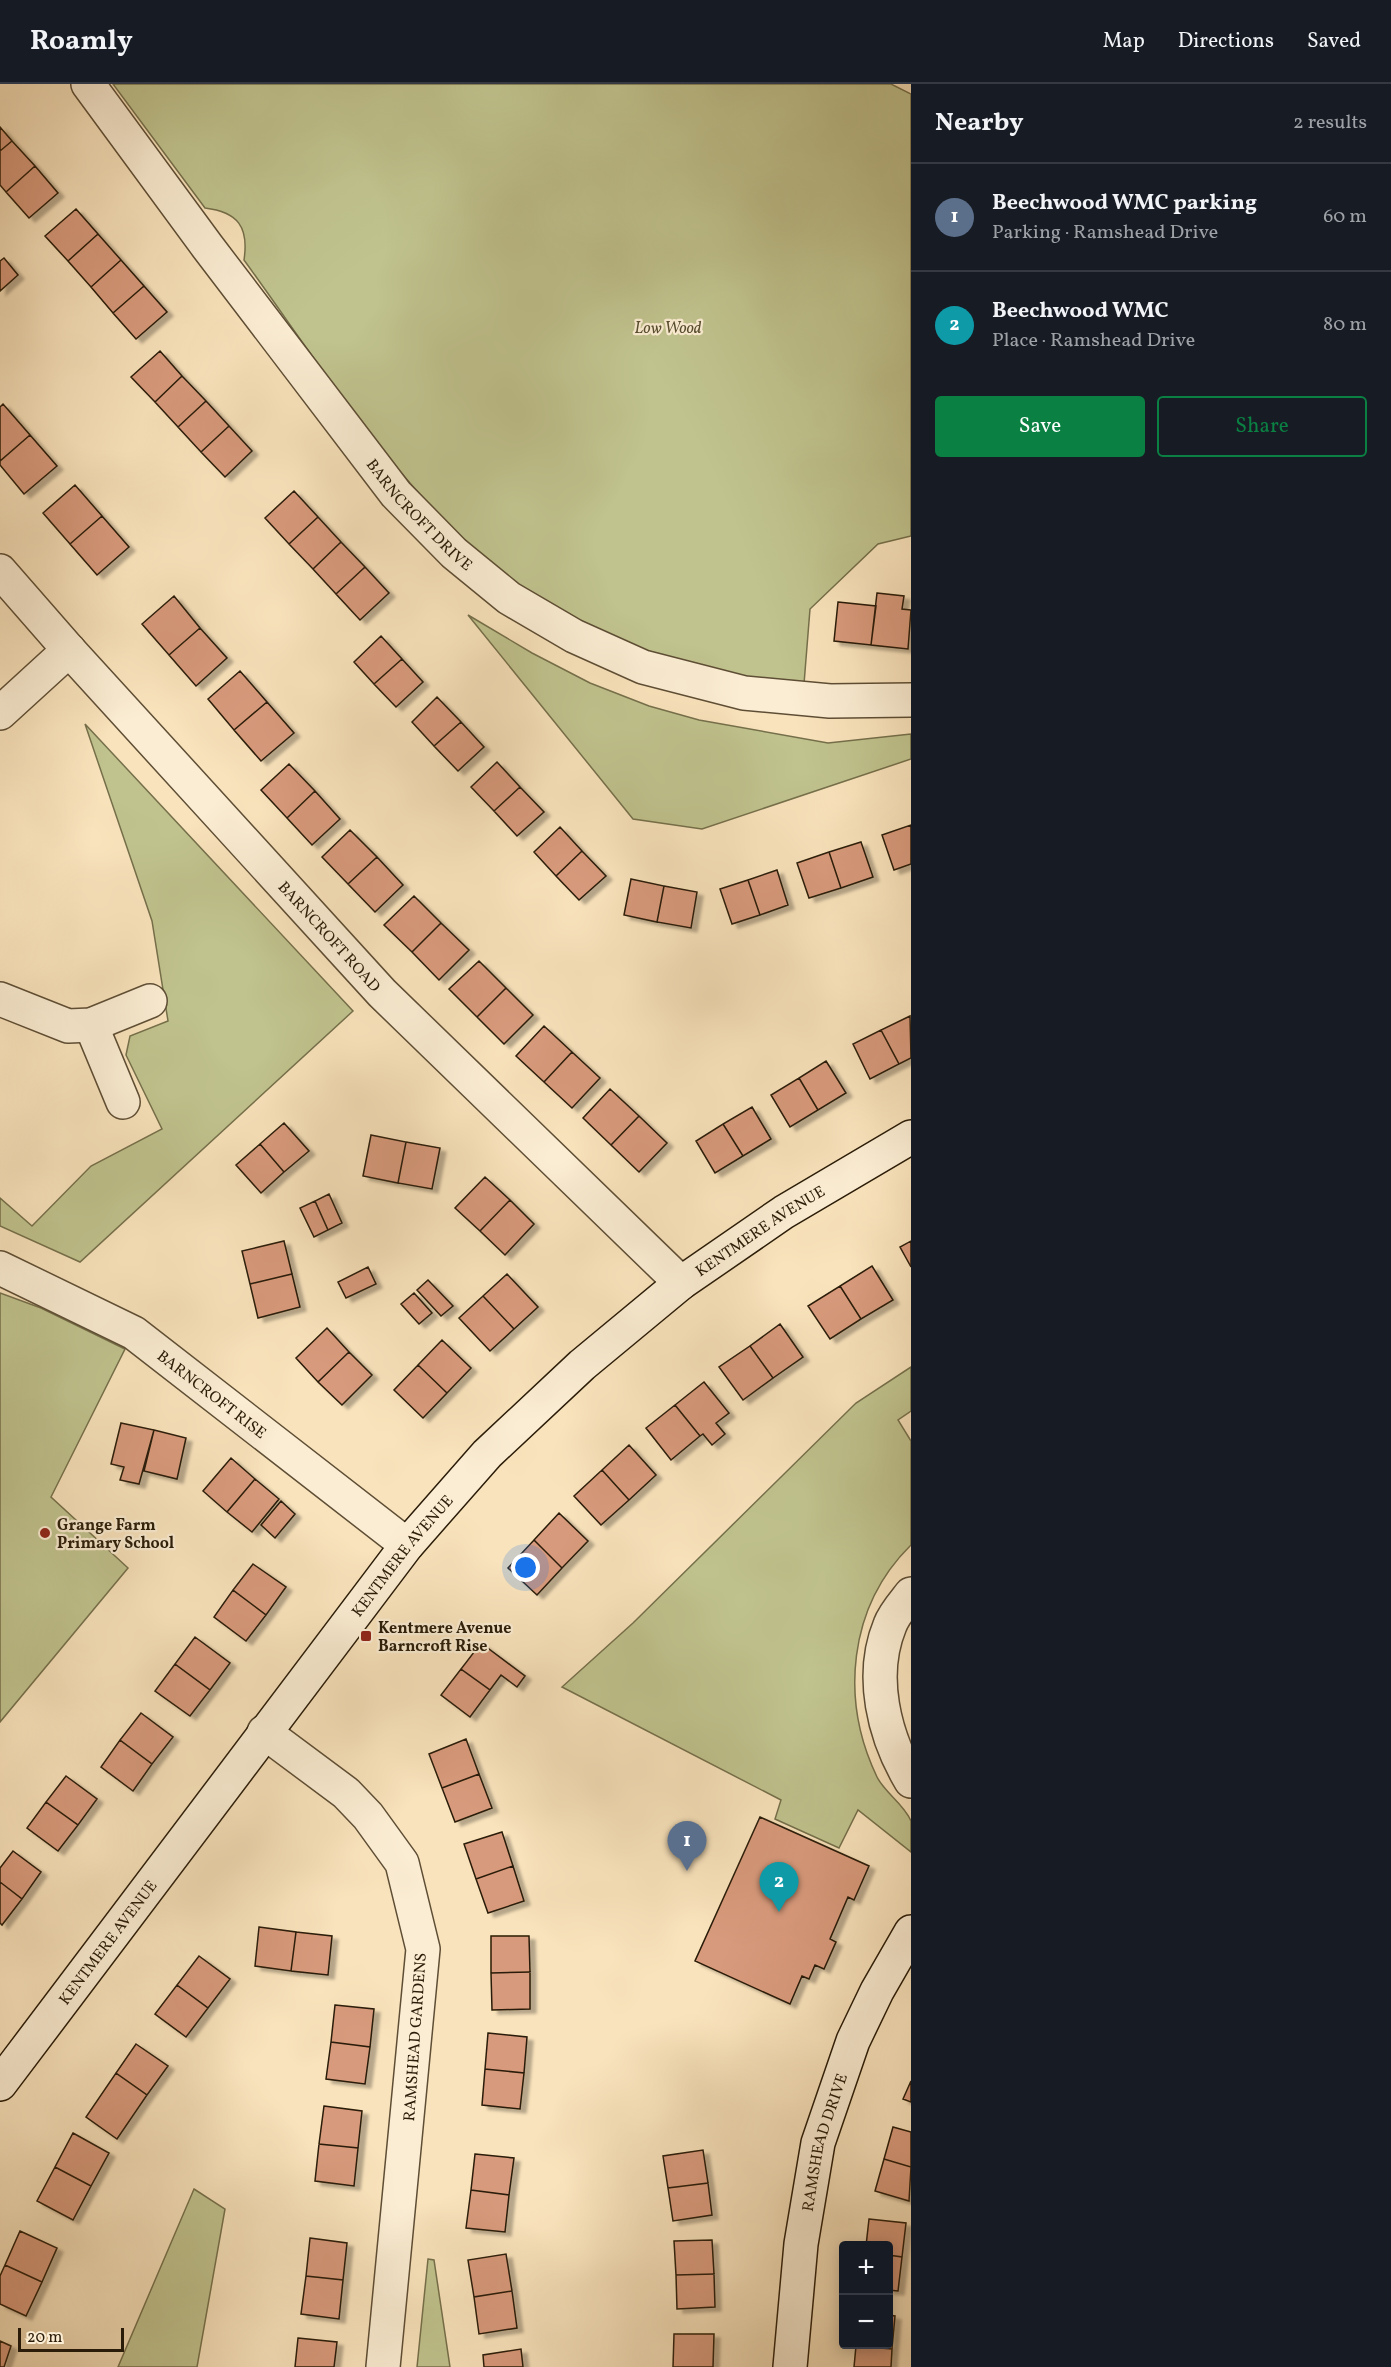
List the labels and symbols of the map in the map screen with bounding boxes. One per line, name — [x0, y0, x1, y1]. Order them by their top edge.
park label: Low Wood — [635, 318, 702, 340]
street label: BARNCROFT DRIVE — [360, 455, 477, 577]
street label: BARNCROFT ROAD — [272, 877, 385, 998]
street label: KENTMERE AVENUE — [692, 1181, 830, 1283]
street label: BARNCROFT RISE — [152, 1346, 270, 1445]
street label: KENTMERE AVENUE — [347, 1491, 459, 1622]
place label: Grange Farm Primary School — [57, 1515, 175, 1555]
marker: Grange Farm Primary School — [38, 1526, 52, 1540]
your location — [511, 1553, 540, 1582]
place label: Kentmere Avenue Barncroft Rise — [378, 1618, 511, 1658]
marker: Kentmere Avenue Barncroft Rise — [359, 1629, 373, 1643]
pin: 1 — [668, 1822, 706, 1871]
pin: 2 — [760, 1862, 798, 1912]
street label: KENTMERE AVENUE — [55, 1876, 163, 2010]
street label: RAMSHEAD GARDENS — [399, 1952, 433, 2122]
street label: RAMSHEAD DRIVE — [798, 2071, 854, 2213]
scale bar — [18, 2325, 124, 2352]

